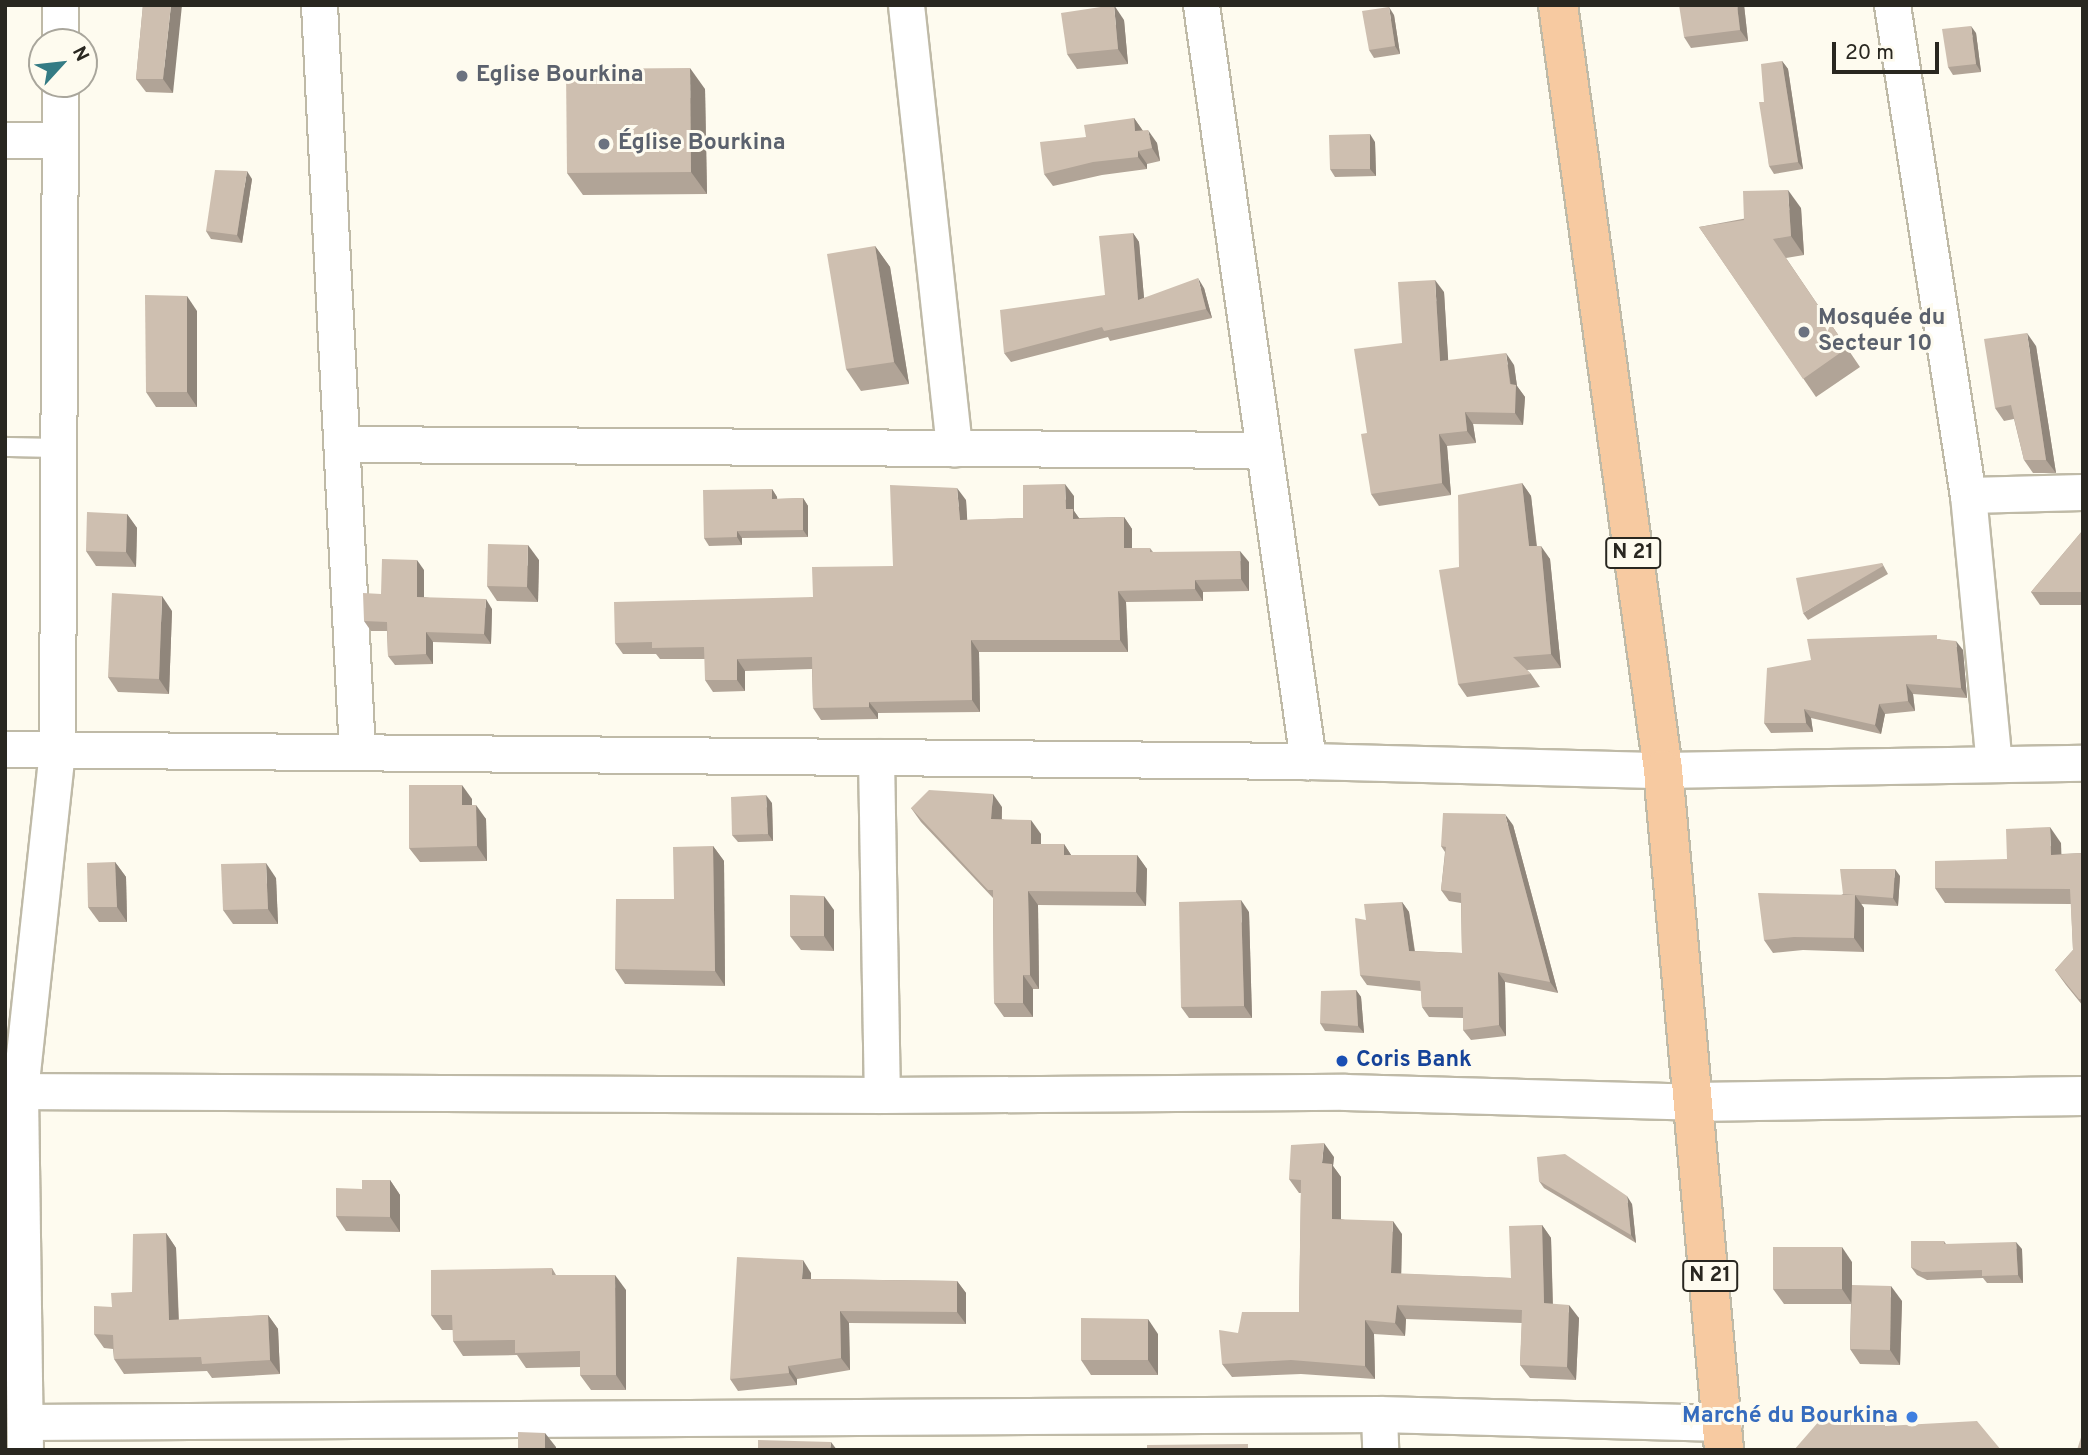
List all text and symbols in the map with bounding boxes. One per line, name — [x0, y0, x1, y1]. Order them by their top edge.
north arrow — [28, 28, 98, 98]
scale bar — [1836, 28, 1943, 72]
text: 20 m — [1845, 40, 1894, 67]
text: N — [66, 43, 94, 66]
place label: Eglise Bourkina — [476, 62, 644, 90]
marker: Eglise Bourkina — [454, 68, 470, 84]
place label: Église Bourkina — [618, 130, 786, 158]
marker: Église Bourkina — [596, 136, 612, 152]
place label: Mosquée du Secteur 10 — [1818, 305, 1945, 359]
marker: Mosquée du Secteur 10 — [1796, 324, 1812, 340]
road number: N 21 — [1605, 536, 1661, 570]
place label: Coris Bank — [1356, 1047, 1472, 1075]
marker: Coris Bank — [1334, 1053, 1350, 1069]
road number: N 21 — [1682, 1258, 1738, 1294]
place label: Marché du Bourkina — [1682, 1403, 1898, 1431]
marker: Marché du Bourkina — [1904, 1409, 1920, 1425]

